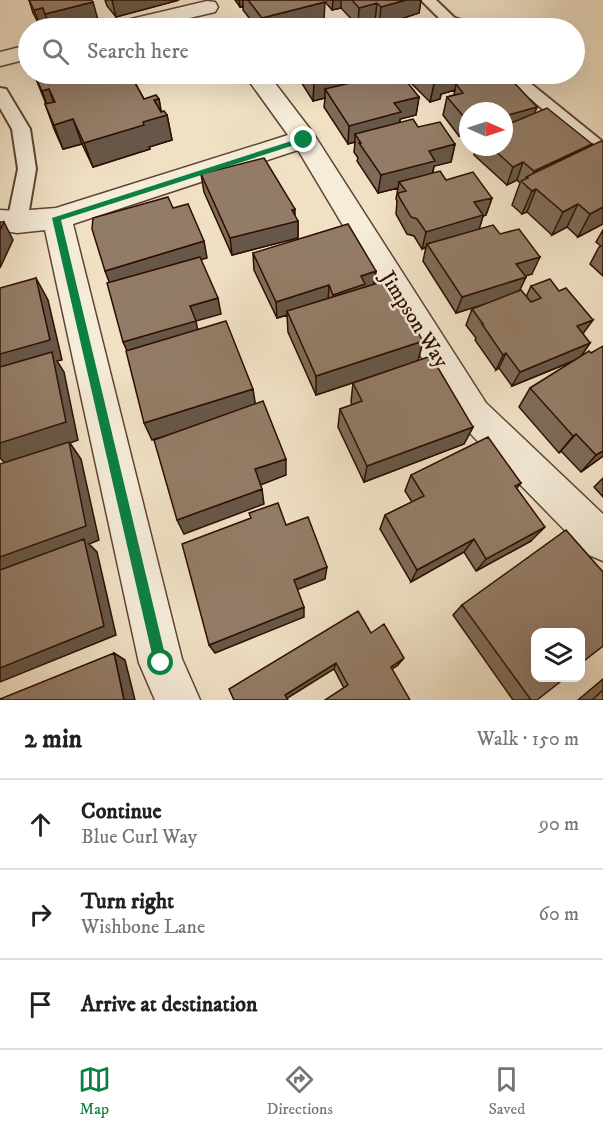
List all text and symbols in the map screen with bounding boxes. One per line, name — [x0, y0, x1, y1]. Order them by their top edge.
search box — [18, 18, 585, 84]
icon: search — [39, 35, 72, 68]
text: Search here — [87, 38, 189, 65]
north arrow — [459, 102, 513, 156]
route end — [290, 126, 316, 152]
street label: Jimpson Way — [373, 265, 455, 374]
map controls — [531, 628, 585, 682]
button: layers — [531, 628, 585, 682]
route start — [147, 649, 173, 675]
text: 2 min — [24, 723, 82, 756]
text: Walk · 150 m — [477, 727, 579, 752]
text: Continue — [81, 798, 162, 825]
icon: ahead — [24, 808, 57, 841]
text: 90 m — [539, 812, 579, 837]
text: Blue Curl Way — [81, 825, 197, 850]
text: Turn right — [81, 888, 174, 915]
icon: right — [24, 898, 57, 931]
text: 60 m — [539, 902, 579, 927]
text: Wishbone Lane — [81, 915, 205, 940]
icon: arrive — [24, 988, 57, 1021]
text: Arrive at destination — [81, 991, 258, 1018]
tab: Map — [78, 1063, 111, 1119]
tab: Directions — [266, 1063, 333, 1119]
tab: Saved — [488, 1063, 525, 1119]

